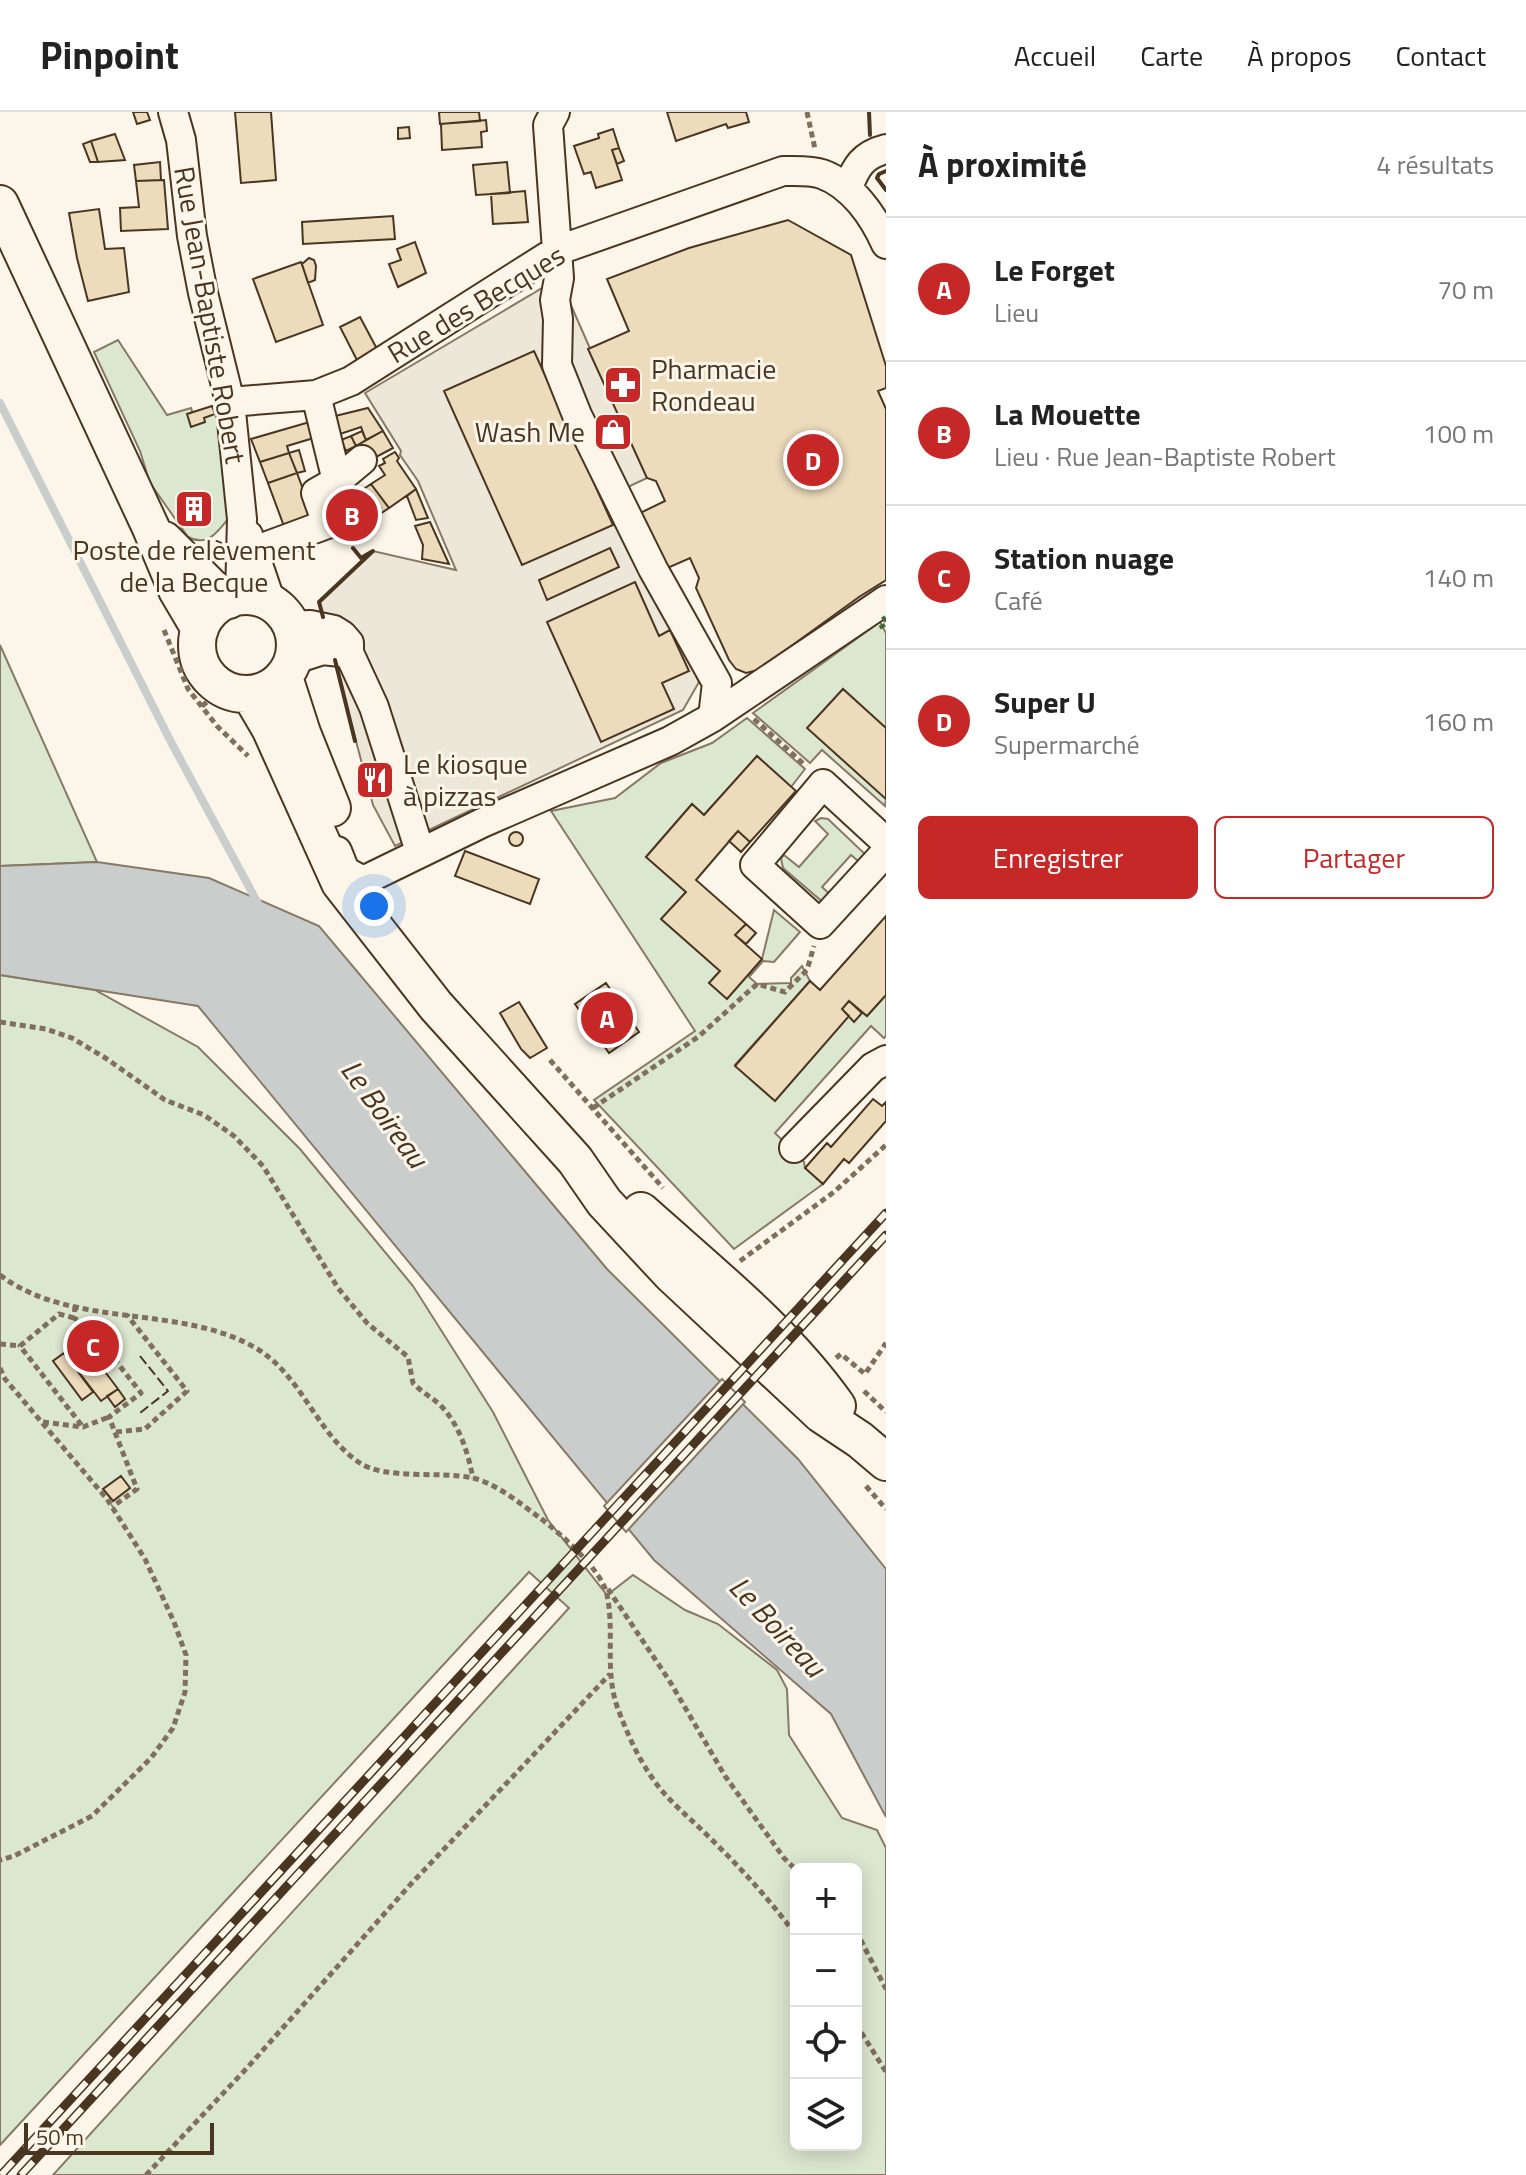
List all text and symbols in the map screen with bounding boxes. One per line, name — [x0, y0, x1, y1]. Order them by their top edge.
text: Pinpoint — [40, 26, 179, 84]
text: Accueil — [1014, 34, 1096, 77]
text: Carte — [1140, 34, 1203, 77]
text: À propos — [1247, 34, 1351, 77]
text: Contact — [1395, 34, 1486, 77]
text: À proximité — [918, 138, 1087, 190]
text: 4 résultats — [1377, 145, 1494, 184]
street label: Rue Jean-Baptiste Robert — [163, 163, 258, 467]
street label: Rue des Becques — [379, 233, 573, 374]
text: Le Forget — [994, 247, 1115, 293]
text: A — [936, 270, 952, 309]
text: 70 m — [1437, 270, 1494, 309]
text: Lieu — [994, 293, 1039, 332]
place label: Pharmacie Rondeau — [651, 347, 776, 422]
pharmacy icon: Pharmacie Rondeau — [602, 364, 644, 406]
text: La Mouette — [994, 391, 1141, 437]
place label: Wash Me — [475, 410, 585, 453]
shop icon: Wash Me — [592, 411, 634, 453]
text: B — [936, 414, 952, 453]
text: 100 m — [1423, 414, 1494, 453]
pin: D — [787, 430, 839, 490]
text: Lieu · Rue Jean-Baptiste Robert — [994, 437, 1336, 476]
pin: B — [326, 485, 378, 545]
building icon: Poste de relèvement de la Becque — [173, 488, 215, 530]
place label: Poste de relèvement de la Becque — [72, 528, 316, 603]
text: Station nuage — [994, 535, 1174, 581]
text: C — [937, 558, 951, 597]
text: 140 m — [1423, 558, 1494, 597]
text: Café — [994, 581, 1043, 620]
text: Super U — [994, 679, 1096, 725]
text: D — [936, 702, 952, 741]
text: 160 m — [1423, 702, 1494, 741]
text: Supermarché — [994, 725, 1140, 764]
place label: Le kiosque à pizzas — [403, 742, 528, 817]
restaurant icon: Le kiosque à pizzas — [354, 759, 396, 801]
button: Enregistrer — [918, 816, 1198, 899]
button: Partager — [1214, 816, 1494, 899]
your location — [354, 886, 394, 926]
pin: A — [581, 988, 633, 1048]
water label: Le Boireau — [330, 1050, 441, 1179]
pin: C — [67, 1316, 119, 1376]
water label: Le Boireau — [719, 1565, 838, 1689]
map controls — [790, 1863, 862, 2151]
button: + — [790, 1863, 862, 1935]
button: − — [790, 1935, 862, 2007]
button: locate — [790, 2007, 862, 2079]
button: layers — [790, 2079, 862, 2151]
scale bar — [24, 2119, 214, 2155]
text: 50 m — [36, 2120, 84, 2154]

